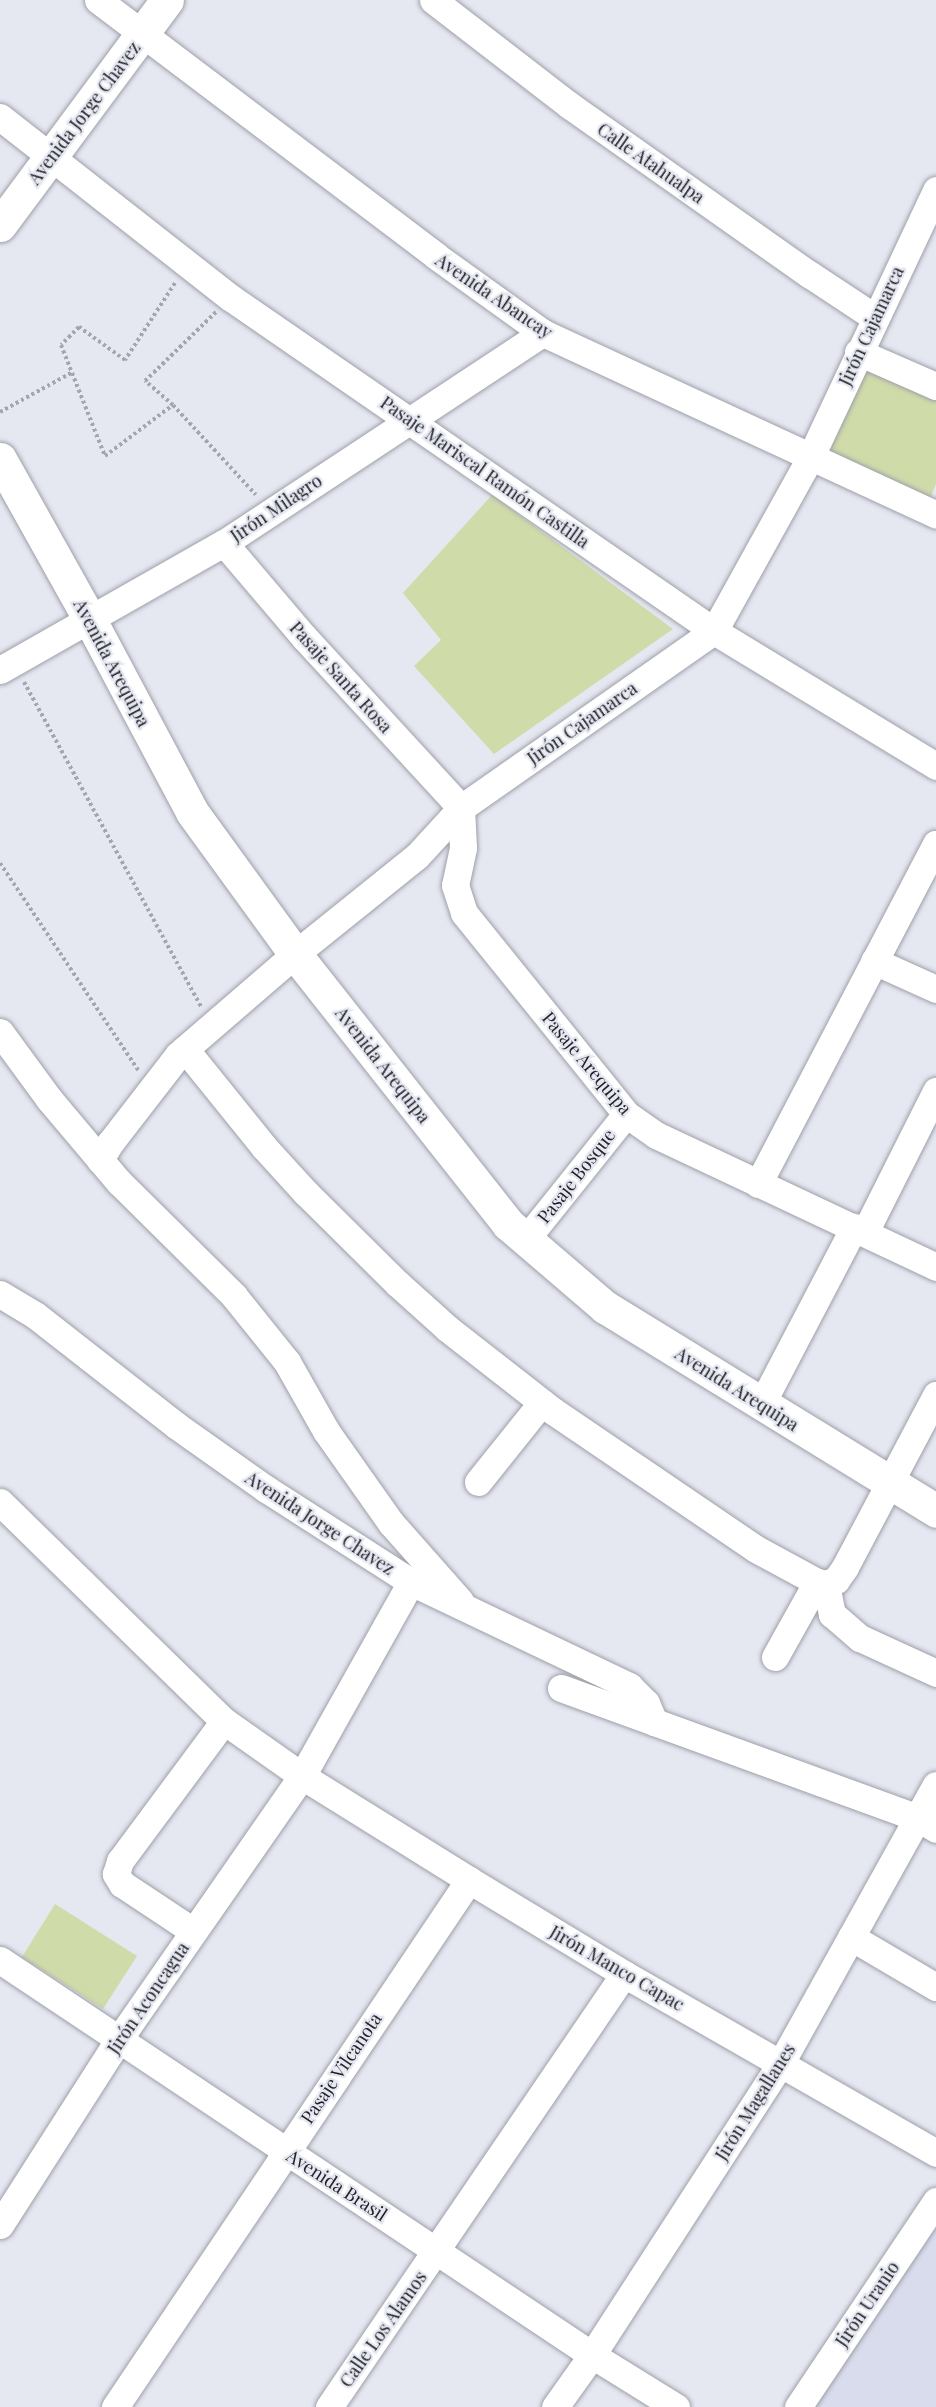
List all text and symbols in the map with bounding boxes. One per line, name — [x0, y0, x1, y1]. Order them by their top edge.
street label: Avenida Jorge Chavez — [23, 37, 145, 189]
street label: Calle Atahualpa — [593, 118, 709, 208]
street label: Avenida Abancay — [431, 249, 557, 343]
street label: Jirón Cajamarca — [834, 263, 908, 389]
street label: Pasaje Mariscal Ramón Castilla — [376, 391, 594, 553]
street label: Jirón Milagro — [226, 469, 326, 547]
street label: Avenida Arequipa — [69, 595, 155, 731]
street label: Pasaje Santa Rosa — [285, 617, 397, 737]
street label: Jirón Cajamarca — [523, 677, 641, 769]
street label: Avenida Arequipa — [331, 1002, 435, 1128]
street label: Pasaje Arequipa — [538, 1007, 636, 1119]
street label: Pasaje Bosque — [533, 1125, 619, 1227]
street label: Avenida Arequipa — [671, 1342, 803, 1436]
street label: Avenida Jorge Chavez — [241, 1467, 399, 1579]
street label: Jirón Manco Capac — [546, 1921, 688, 2015]
street label: Jirón Aconcagua — [102, 1938, 194, 2058]
street label: Pasaje Vilcanota — [296, 2008, 386, 2128]
street label: Jirón Magallanes — [710, 2040, 800, 2164]
street label: Avenida Brasil — [283, 2144, 391, 2226]
street label: Jirón Uranio — [830, 2257, 904, 2351]
street label: Calle Los Alamos — [335, 2267, 431, 2391]

